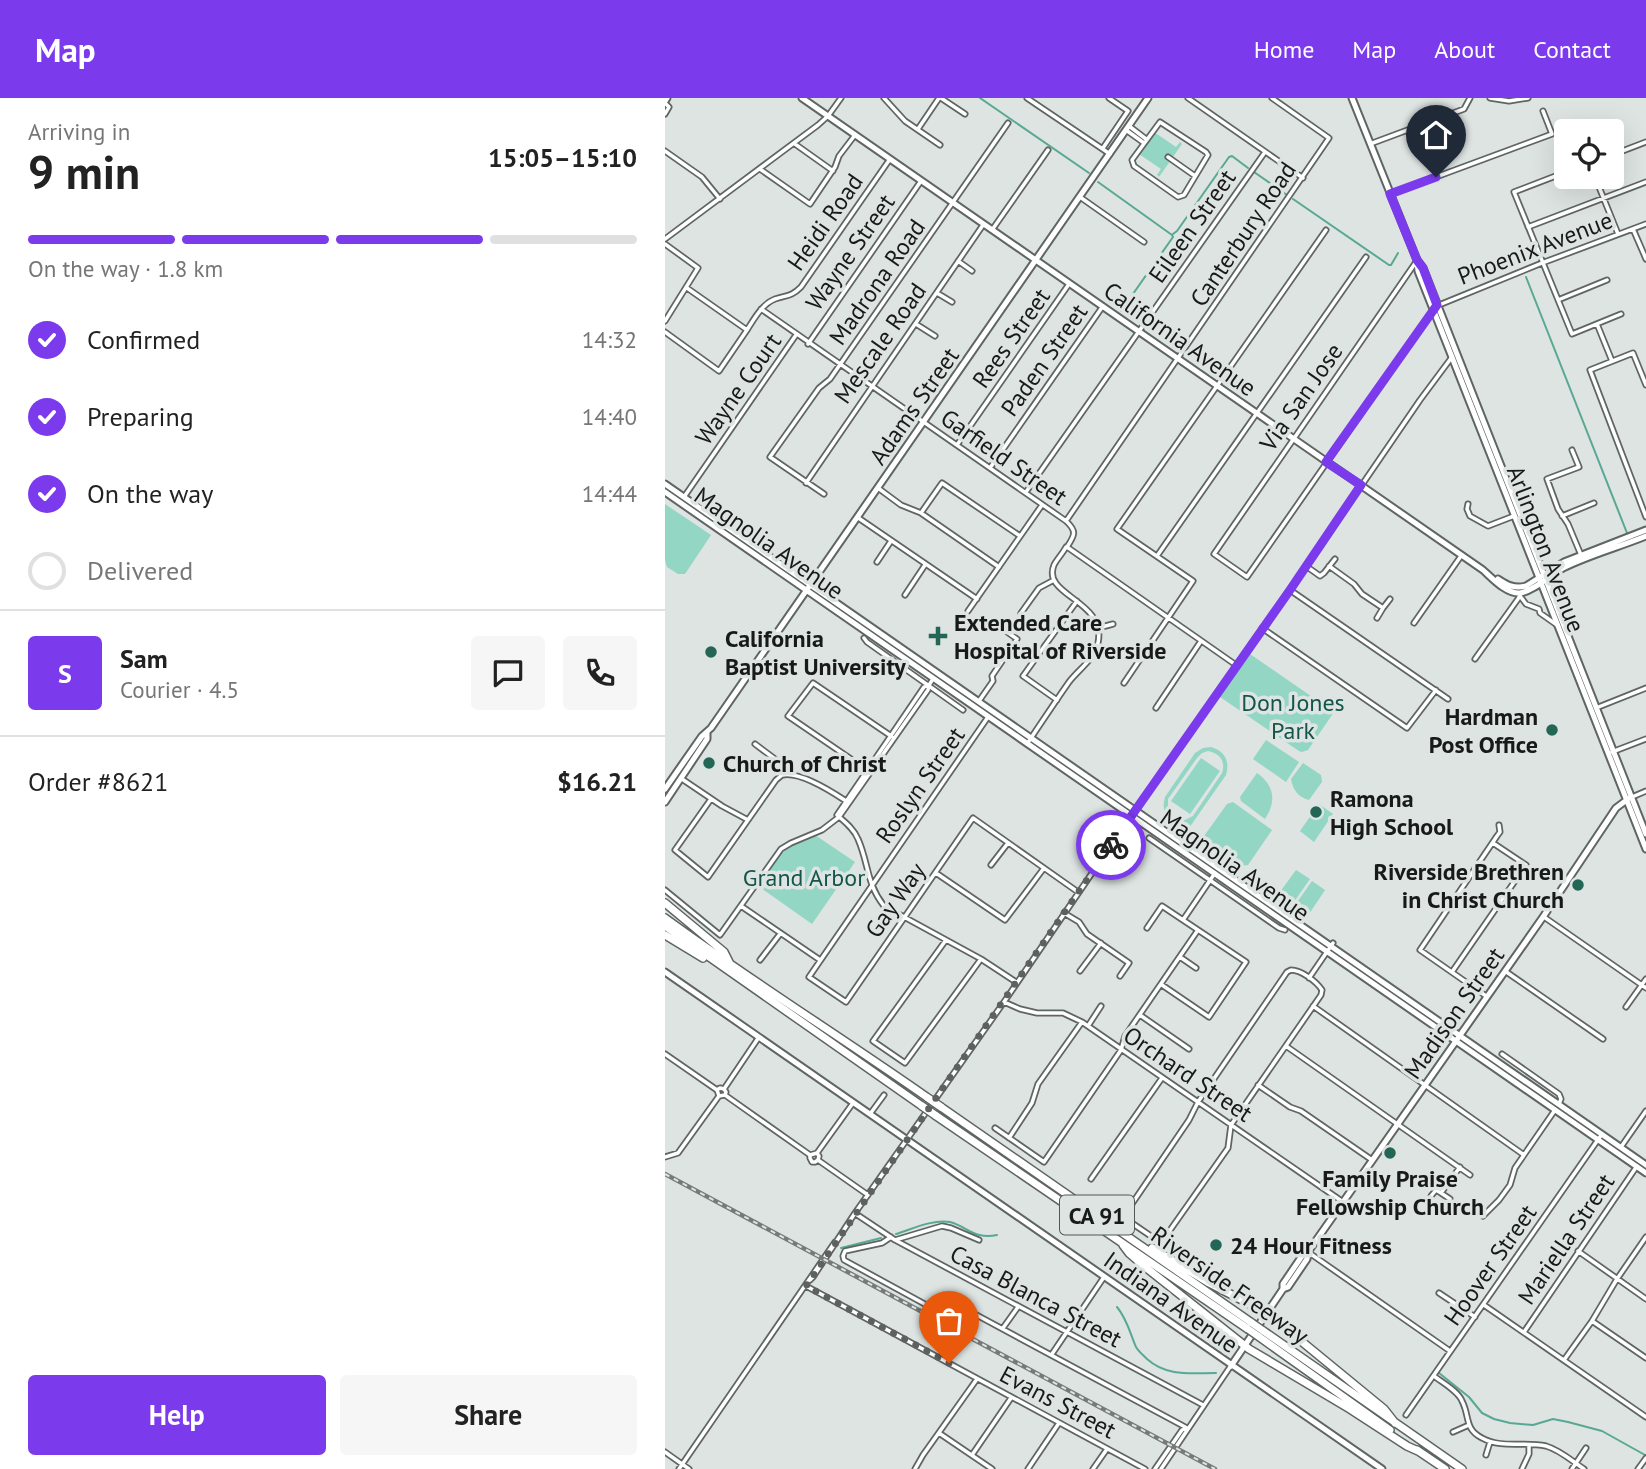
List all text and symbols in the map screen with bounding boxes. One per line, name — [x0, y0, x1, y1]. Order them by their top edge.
text: Map — [35, 28, 96, 71]
text: Home — [1254, 34, 1314, 65]
text: Map — [1352, 34, 1396, 65]
text: About — [1434, 34, 1495, 65]
text: Contact — [1533, 34, 1611, 65]
pin — [1406, 105, 1466, 177]
icon: home — [1417, 116, 1455, 154]
text: Arriving in — [28, 117, 130, 146]
map controls — [1554, 119, 1624, 189]
button: locate — [1554, 119, 1624, 189]
text: 15:05–15:10 — [488, 141, 637, 174]
text: 9 min — [28, 142, 140, 202]
street label: Canterbury Road — [1183, 156, 1303, 312]
street label: Eileen Street — [1142, 163, 1242, 289]
street label: Heidi Road — [780, 168, 870, 276]
street label: Wayne Street — [799, 188, 901, 316]
street label: Phoenix Avenue — [1453, 204, 1617, 292]
street label: Madrona Road — [822, 213, 932, 351]
text: On the way · 1.8 km — [28, 254, 223, 283]
street label: California Avenue — [1098, 275, 1262, 403]
street label: Mescale Road — [827, 277, 933, 409]
street label: Rees Street — [965, 282, 1057, 394]
street label: Paden Street — [994, 298, 1094, 422]
icon: check — [28, 321, 66, 359]
text: Confirmed — [87, 323, 200, 356]
text: 14:32 — [582, 325, 637, 354]
street label: Wayne Court — [688, 327, 788, 451]
street label: Via San Jose — [1252, 337, 1349, 458]
street label: Adams Street — [862, 341, 966, 471]
icon: check — [28, 398, 66, 436]
text: Preparing — [87, 400, 194, 433]
text: 14:40 — [582, 402, 637, 431]
street label: Garfield Street — [935, 402, 1073, 512]
street label: Arlington Avenue — [1500, 461, 1592, 637]
icon: check — [28, 475, 66, 513]
text: On the way — [87, 477, 213, 510]
text: 14:44 — [582, 479, 637, 508]
street label: Magnolia Avenue — [688, 480, 850, 606]
text: Delivered — [87, 554, 193, 587]
place label: Extended Care Hospital of Riverside — [954, 607, 1166, 666]
place label: California Baptist University — [725, 623, 906, 682]
marker: Extended Care Hospital of Riverside — [928, 626, 948, 646]
button: chat — [471, 636, 545, 710]
button: phone — [563, 636, 637, 710]
text: Sam — [120, 642, 168, 675]
marker: California Baptist University — [703, 644, 719, 660]
text: S — [58, 657, 72, 690]
text: Courier · 4.5 — [120, 675, 239, 704]
park label: Don Jones Park — [1241, 687, 1345, 746]
place label: Hardman Post Office — [1429, 701, 1538, 760]
street label: Roslyn Street — [869, 721, 971, 849]
marker: Hardman Post Office — [1544, 722, 1560, 738]
place label: Church of Christ — [723, 748, 887, 779]
marker: Church of Christ — [701, 755, 717, 771]
text: Order #8621 — [28, 765, 168, 798]
text: $16.21 — [557, 765, 637, 798]
place label: Ramona High School — [1330, 783, 1454, 842]
street label: Magnolia Avenue — [1154, 802, 1316, 928]
marker: Ramona High School — [1308, 804, 1324, 820]
courier — [1076, 810, 1146, 880]
icon: bike — [1092, 826, 1130, 864]
street label: Gay Way — [858, 856, 932, 944]
place label: Riverside Brethren in Christ Church — [1373, 856, 1564, 915]
park label: Grand Arbor — [743, 862, 865, 893]
marker: Riverside Brethren in Christ Church — [1570, 877, 1586, 893]
street label: Madison Street — [1397, 941, 1511, 1085]
street label: Orchard Street — [1117, 1019, 1259, 1129]
marker: Family Praise Fellowship Church — [1382, 1145, 1398, 1161]
place label: Family Praise Fellowship Church — [1296, 1163, 1484, 1222]
street label: Mariella Street — [1511, 1168, 1621, 1310]
road number: CA 91 — [1060, 1196, 1134, 1234]
street label: Hoover Street — [1437, 1198, 1543, 1332]
street label: Riverside Freeway — [1145, 1219, 1315, 1351]
place label: 24 Hour Fitness — [1230, 1230, 1392, 1261]
marker: 24 Hour Fitness — [1208, 1237, 1224, 1253]
street label: Casa Blanca Street — [945, 1238, 1127, 1354]
street label: Indiana Avenue — [1098, 1244, 1244, 1360]
pin — [919, 1291, 979, 1363]
icon: bag — [930, 1302, 968, 1340]
street label: Evans Street — [995, 1358, 1121, 1446]
button: Help — [28, 1375, 326, 1455]
button: Share — [340, 1375, 637, 1455]

